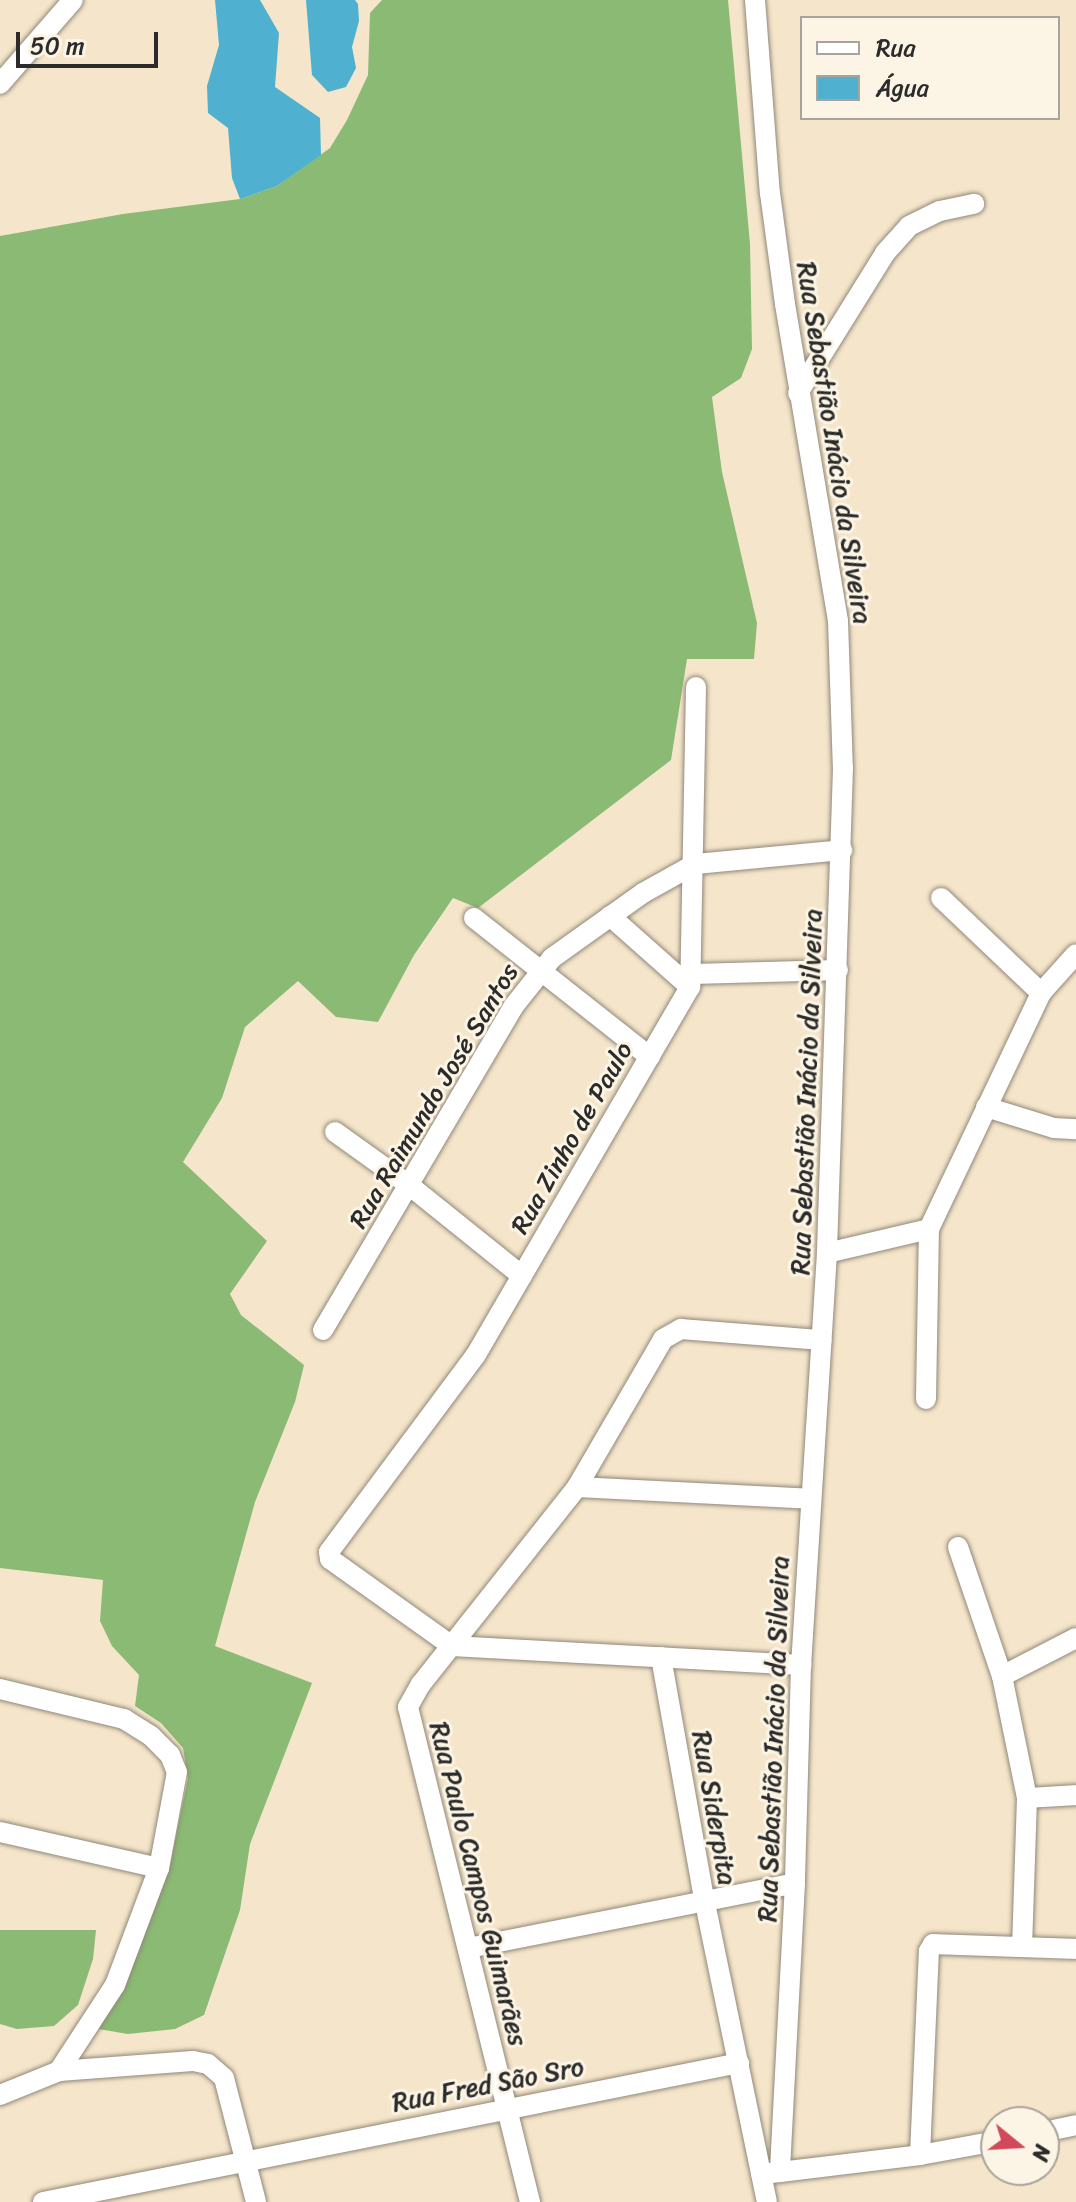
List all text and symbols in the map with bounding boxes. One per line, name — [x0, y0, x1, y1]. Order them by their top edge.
scale bar — [20, 16, 162, 66]
legend — [800, 16, 1060, 120]
text: 50 m — [30, 25, 85, 67]
text: Rua — [876, 27, 915, 69]
text: Água — [876, 67, 929, 109]
street label: Rua Sebastião Inácio da Silveira — [790, 259, 878, 627]
street label: Rua Sebastião Inácio da Silveira — [785, 908, 829, 1276]
street label: Rua Raimundo José Santos — [343, 958, 525, 1234]
street label: Rua Zinho de Paulo — [505, 1037, 639, 1239]
street label: Rua Sebastião Inácio da Silveira — [752, 1555, 796, 1923]
street label: Rua Paulo Campos Guimarães — [423, 1720, 533, 2048]
street label: Rua Siderpita — [685, 1728, 743, 1888]
street label: Rua Fred São Sro — [388, 2051, 588, 2119]
north arrow — [980, 2106, 1060, 2186]
text: N — [1020, 2140, 1062, 2166]

